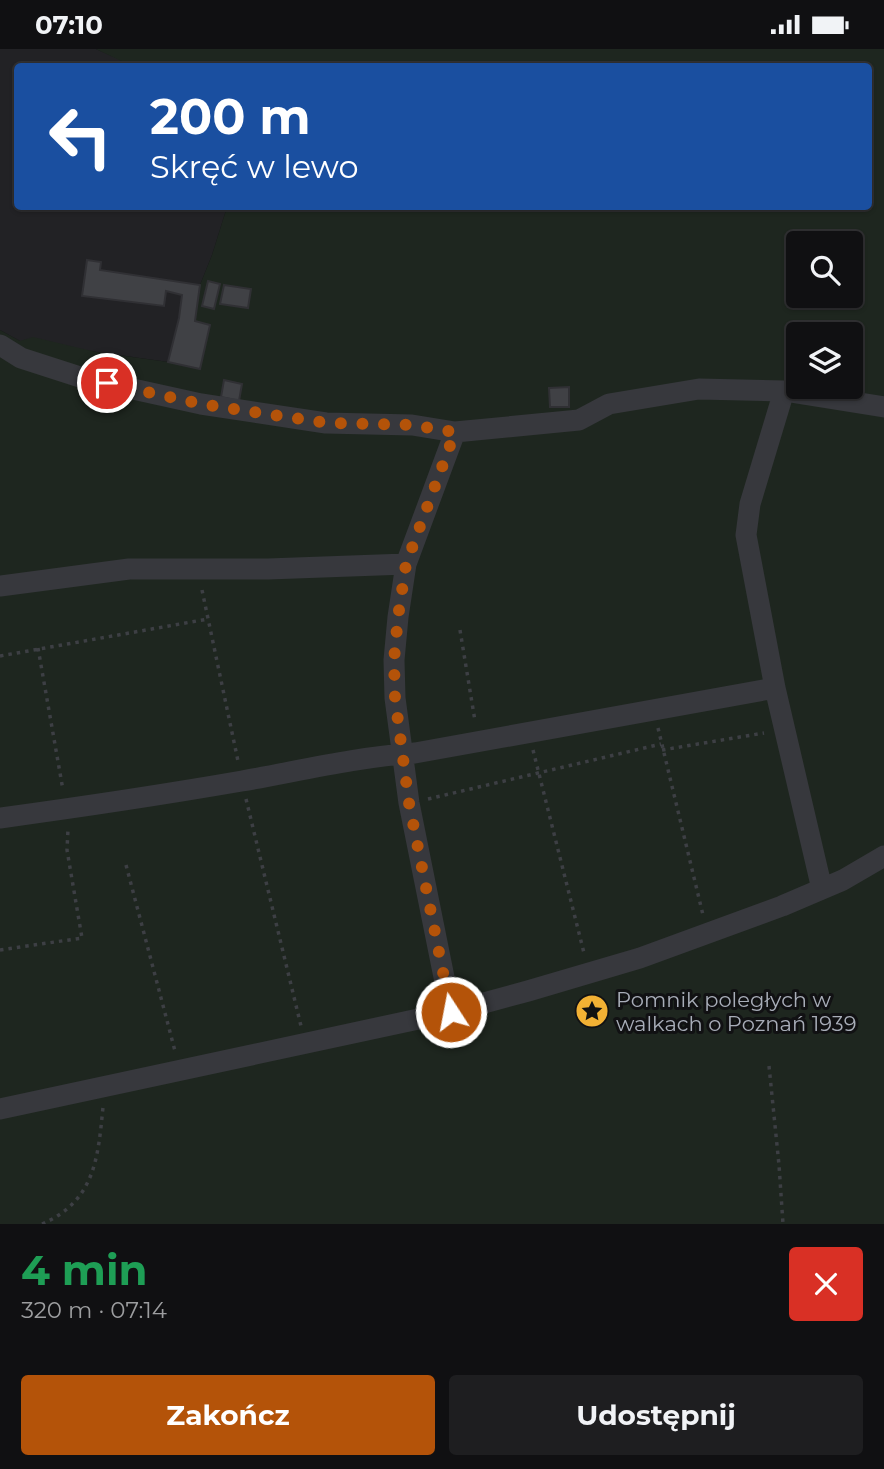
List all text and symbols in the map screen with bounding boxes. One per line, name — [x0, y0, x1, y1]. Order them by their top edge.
text: 07:10 — [35, 9, 103, 41]
text: 200 m — [150, 87, 311, 146]
icon: left — [35, 91, 126, 182]
text: Skręć w lewo — [150, 147, 359, 186]
map controls — [786, 231, 863, 399]
button: search — [786, 231, 863, 308]
button: layers — [786, 322, 863, 399]
pin — [77, 353, 137, 413]
icon: arrive — [88, 364, 126, 402]
position arrow — [414, 975, 488, 1049]
place label: Pomnik poległych w walkach o Poznań 1939 — [616, 987, 856, 1036]
place icon: Pomnik poległych w walkach o Poznań 1939 — [573, 992, 611, 1030]
text: 4 min — [21, 1244, 148, 1296]
button: close — [789, 1247, 863, 1321]
text: 320 m · 07:14 — [21, 1296, 167, 1324]
button: Zakończ — [21, 1375, 435, 1455]
button: Udostępnij — [449, 1375, 863, 1455]

